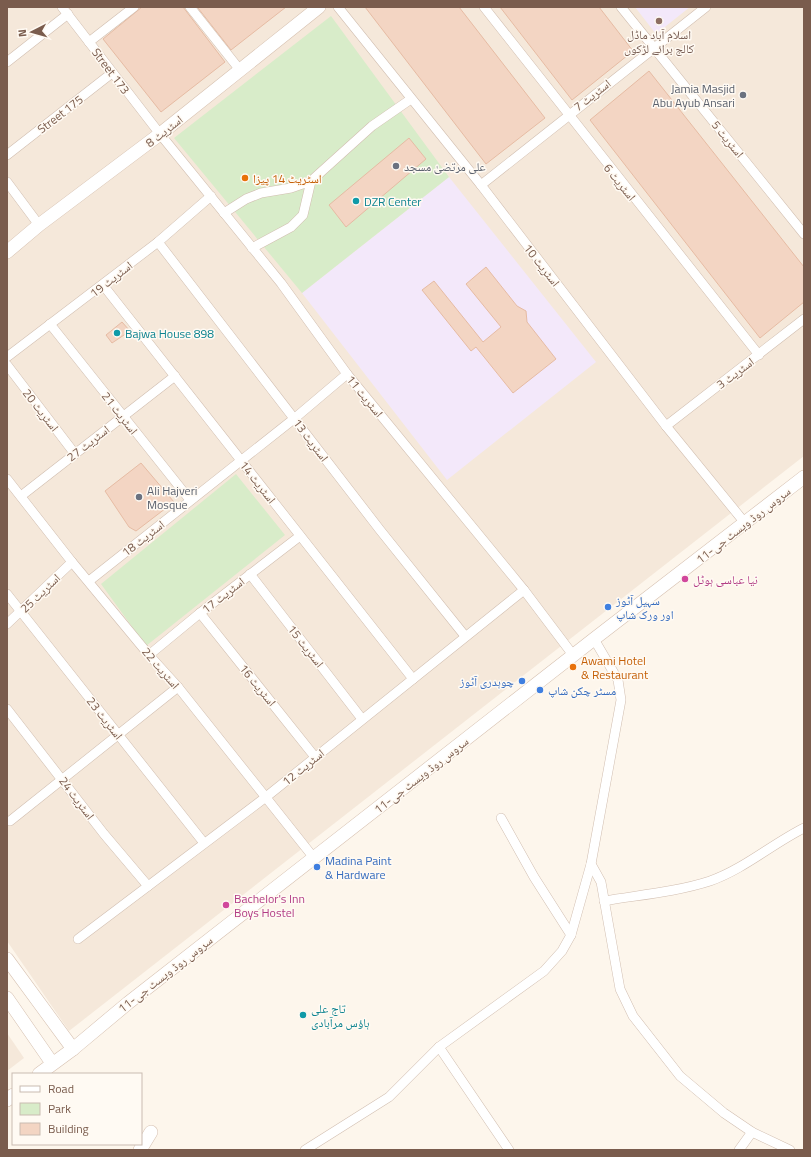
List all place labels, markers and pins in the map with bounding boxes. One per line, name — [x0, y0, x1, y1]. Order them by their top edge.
marker: اسلام آباد ماڈل کالج برائے لڑکوں — [654, 16, 664, 26]
place label: اسلام آباد ماڈل کالج برائے لڑکوں — [624, 25, 694, 58]
place label: Jamia Masjid Abu Ayub Ansari — [652, 79, 735, 112]
marker: Jamia Masjid Abu Ayub Ansari — [738, 90, 748, 100]
place label: علی مرتضیٰ مسجد — [404, 157, 486, 176]
marker: علی مرتضیٰ مسجد — [391, 161, 401, 171]
place label: اسٹریٹ 14 پیزا — [253, 169, 322, 188]
marker: اسٹریٹ 14 پیزا — [240, 173, 250, 183]
place label: DZR Center — [364, 192, 421, 211]
marker: DZR Center — [351, 196, 361, 206]
place label: Bajwa House 898 — [125, 324, 214, 343]
marker: Bajwa House 898 — [112, 328, 122, 338]
place label: Ali Hajveri Mosque — [147, 481, 197, 514]
marker: Ali Hajveri Mosque — [134, 492, 144, 502]
place label: نیا عباسی ہوٹل — [693, 570, 758, 589]
marker: نیا عباسی ہوٹل — [680, 574, 690, 584]
place label: سہیل آٹوز اور ورک شاپ — [615, 591, 674, 624]
marker: سہیل آٹوز اور ورک شاپ — [603, 602, 613, 612]
place label: Awami Hotel & Restaurant — [581, 651, 649, 684]
marker: Awami Hotel & Restaurant — [568, 662, 578, 672]
place label: چوہدری آٹوز — [459, 672, 514, 691]
marker: چوہدری آٹوز — [517, 676, 527, 686]
place label: مسٹر چکن شاپ — [548, 681, 616, 700]
marker: مسٹر چکن شاپ — [535, 685, 545, 695]
place label: Madina Paint & Hardware — [325, 851, 392, 884]
marker: Madina Paint & Hardware — [312, 862, 322, 872]
place label: Bachelor's Inn Boys Hostel — [234, 889, 305, 922]
marker: Bachelor's Inn Boys Hostel — [221, 900, 231, 910]
place label: تاج علی ہاؤس مرآبادی — [311, 999, 370, 1032]
marker: تاج علی ہاؤس مرآبادی — [298, 1010, 308, 1020]

